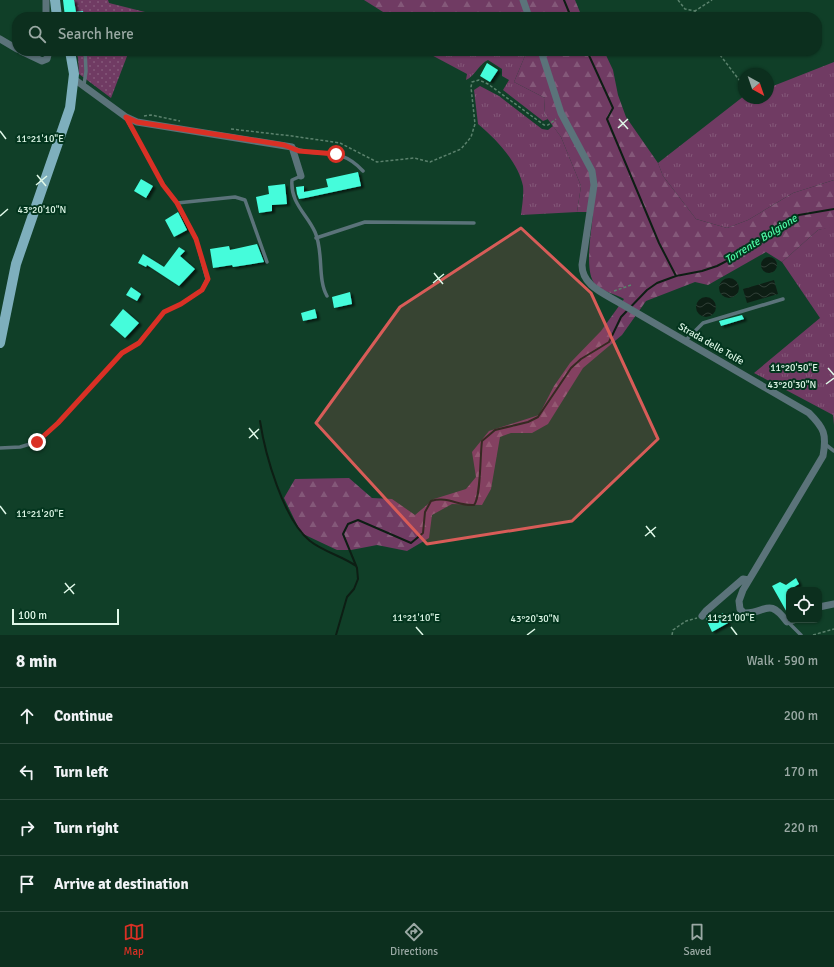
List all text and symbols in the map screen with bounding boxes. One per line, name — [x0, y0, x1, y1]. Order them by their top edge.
search box — [12, 12, 822, 56]
icon: search — [26, 23, 48, 45]
text: Search here — [58, 25, 134, 43]
north arrow — [738, 68, 774, 104]
text: 11°21'10"E — [16, 133, 64, 145]
route start — [327, 145, 345, 163]
text: 43°20'10"N — [18, 204, 66, 216]
water label: Torrente Bolgione — [722, 211, 800, 266]
street label: Strada delle Tolfe — [676, 320, 746, 368]
text: 11°20'50"E — [770, 362, 818, 374]
text: 43°20'30"N — [768, 379, 816, 391]
route end — [28, 433, 46, 451]
text: 11°21'20"E — [16, 508, 64, 520]
map controls — [786, 587, 822, 623]
button: locate — [786, 587, 822, 623]
scale bar — [12, 607, 119, 626]
text: 100 m — [18, 609, 47, 622]
text: 11°21'10"E — [392, 612, 440, 624]
text: 11°21'00"E — [707, 612, 755, 624]
text: 43°20'30"N — [511, 613, 559, 625]
text: 8 min — [16, 651, 57, 672]
text: Walk · 590 m — [747, 653, 818, 669]
icon: ahead — [16, 705, 38, 727]
text: Continue — [54, 707, 113, 725]
text: 200 m — [784, 708, 818, 724]
icon: left — [16, 761, 38, 783]
text: Turn left — [54, 763, 108, 781]
text: 170 m — [784, 764, 818, 780]
icon: right — [16, 817, 38, 839]
text: Turn right — [54, 819, 119, 837]
text: 220 m — [784, 820, 818, 836]
icon: arrive — [16, 873, 38, 895]
text: Arrive at destination — [54, 875, 189, 893]
tab: Map — [123, 921, 145, 958]
tab: Directions — [390, 921, 438, 958]
tab: Saved — [684, 921, 711, 958]

